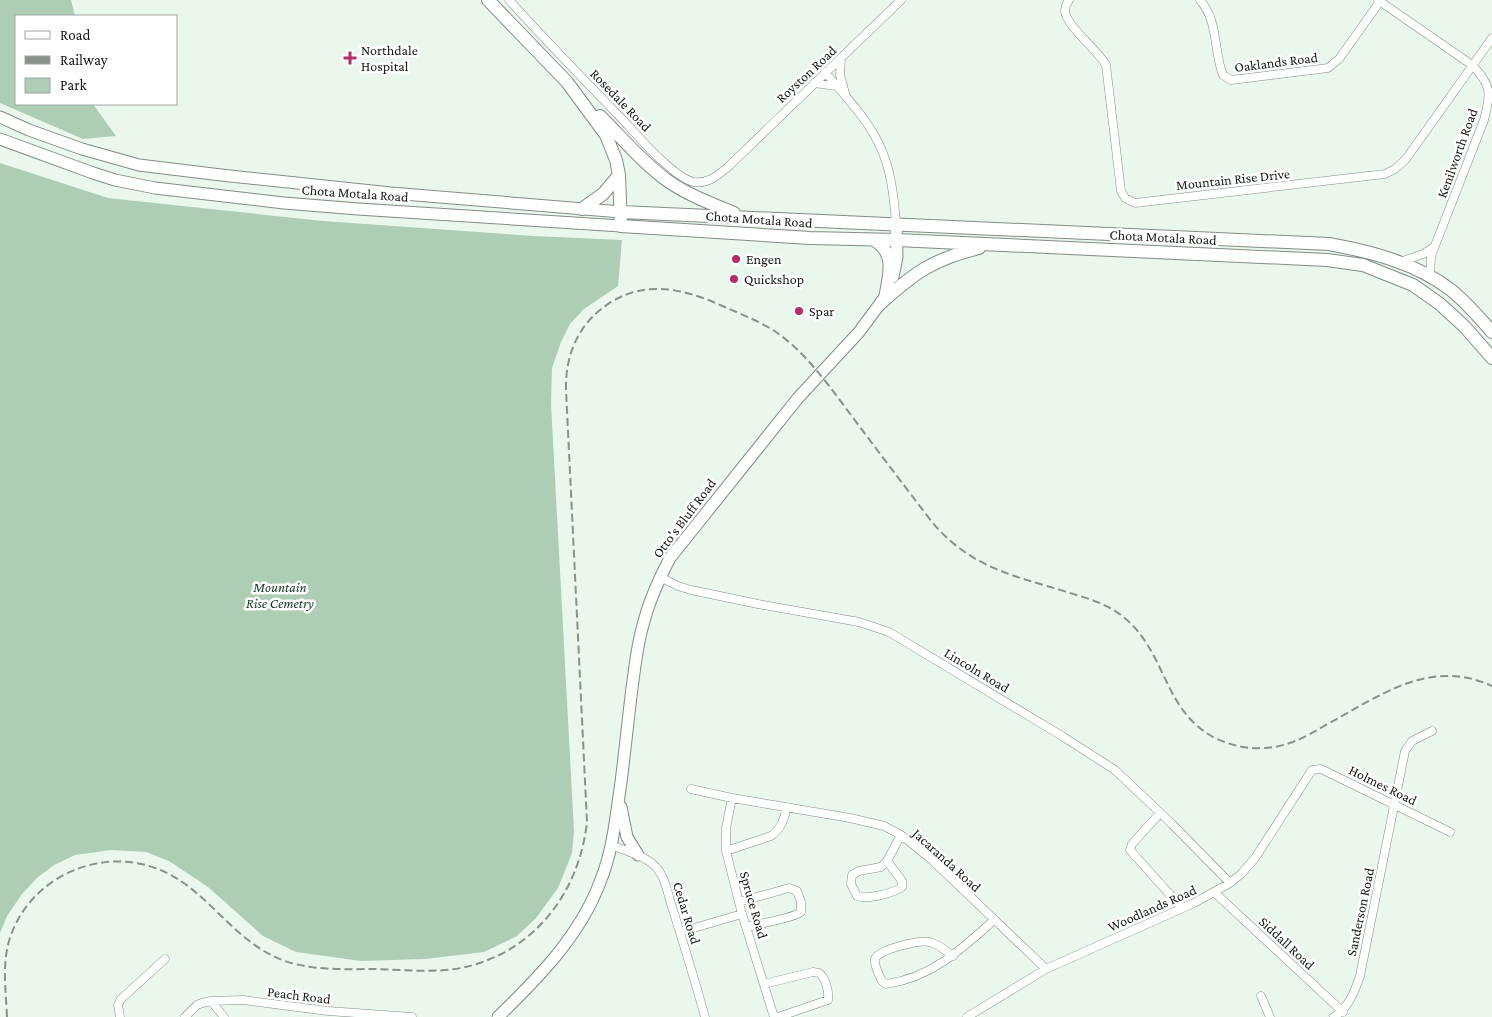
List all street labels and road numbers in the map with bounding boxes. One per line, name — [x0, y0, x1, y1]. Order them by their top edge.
street label: Royston Road — [773, 42, 840, 106]
street label: Oaklands Road — [1233, 49, 1319, 75]
street label: Rosedale Road — [587, 65, 655, 135]
street label: Kenilworth Road — [1433, 105, 1481, 200]
street label: Mountain Rise Drive — [1175, 165, 1291, 193]
street label: Chota Motala Road — [301, 181, 410, 205]
street label: Chota Motala Road — [705, 207, 814, 231]
street label: Chota Motala Road — [1109, 226, 1218, 248]
street label: Otto's Bluff Road — [649, 475, 719, 561]
street label: Lincoln Road — [942, 644, 1013, 696]
street label: Holmes Road — [1346, 762, 1420, 809]
street label: Jacaranda Road — [908, 824, 985, 895]
street label: Sanderson Road — [1343, 866, 1377, 958]
street label: Spruce Road — [737, 870, 771, 941]
street label: Cedar Road — [670, 880, 704, 947]
street label: Woodlands Road — [1105, 881, 1199, 935]
street label: Siddall Road — [1256, 913, 1318, 973]
street label: Peach Road — [266, 983, 332, 1007]

